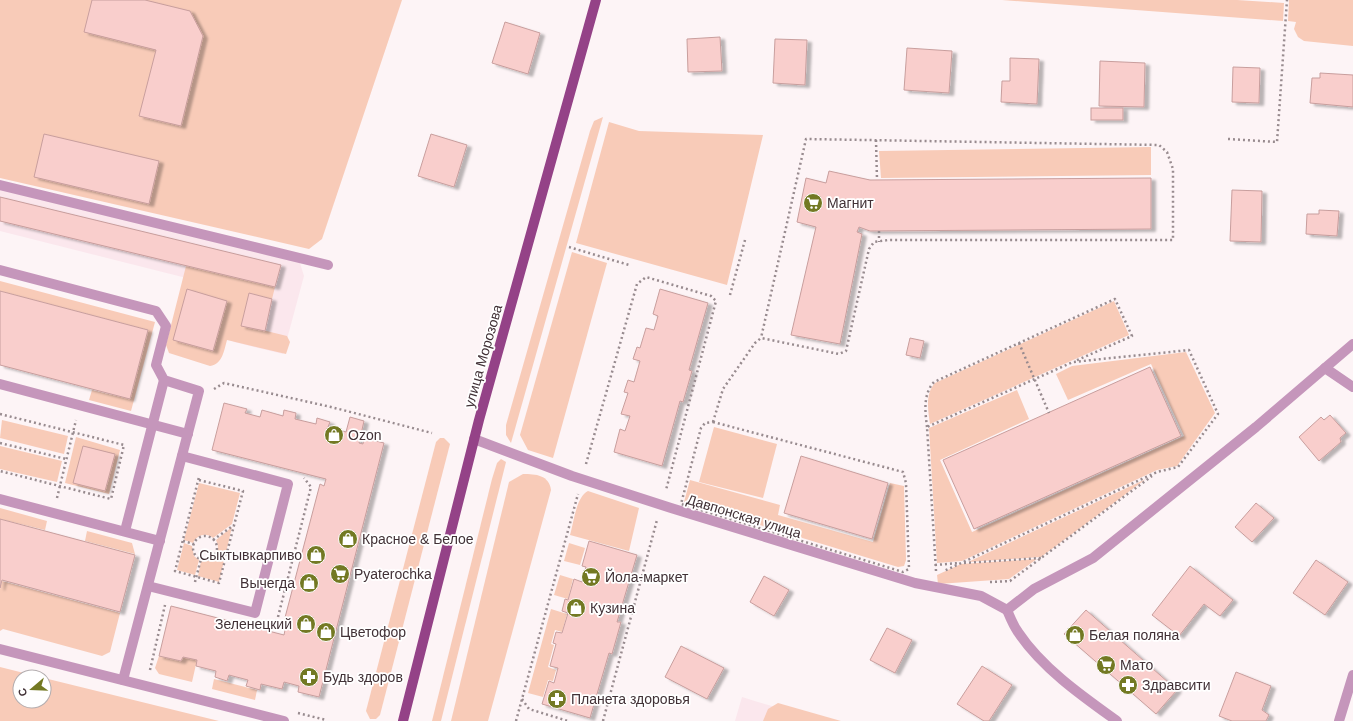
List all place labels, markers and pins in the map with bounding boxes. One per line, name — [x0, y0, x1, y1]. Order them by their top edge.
supermarket icon: Магнит — [802, 192, 824, 214]
place label: Магнит — [827, 195, 874, 211]
shop icon: Ozon — [323, 424, 345, 446]
place label: Ozon — [348, 427, 381, 443]
shop icon: Красное & Белое — [337, 528, 359, 550]
place label: Красное & Белое — [362, 531, 474, 547]
shop icon: Сыктывкарпиво — [305, 544, 327, 566]
place label: Сыктывкарпиво — [199, 547, 302, 563]
supermarket icon: Pyaterochka — [329, 563, 351, 585]
place label: Pyaterochka — [354, 566, 432, 582]
supermarket icon: Йола-маркет — [580, 566, 602, 588]
place label: Йола-маркет — [605, 568, 689, 585]
shop icon: Вычегда — [298, 572, 320, 594]
place label: Вычегда — [240, 575, 295, 591]
shop icon: Кузина — [565, 597, 587, 619]
place label: Кузина — [590, 600, 635, 616]
shop icon: Зеленецкий — [295, 613, 317, 635]
place label: Зеленецкий — [215, 616, 292, 632]
shop icon: Цветофор — [315, 621, 337, 643]
place label: Цветофор — [340, 624, 406, 640]
shop icon: Белая поляна — [1064, 624, 1086, 646]
place label: Белая поляна — [1089, 627, 1179, 643]
supermarket icon: Мато — [1095, 654, 1117, 676]
place label: Мато — [1120, 657, 1154, 673]
pharmacy icon: Будь здоров — [298, 666, 320, 688]
place label: Будь здоров — [323, 669, 403, 685]
pharmacy icon: Здравсити — [1117, 674, 1139, 696]
place label: Здравсити — [1142, 677, 1211, 693]
pharmacy icon: Планета здоровья — [546, 688, 568, 710]
place label: Планета здоровья — [571, 691, 690, 707]

